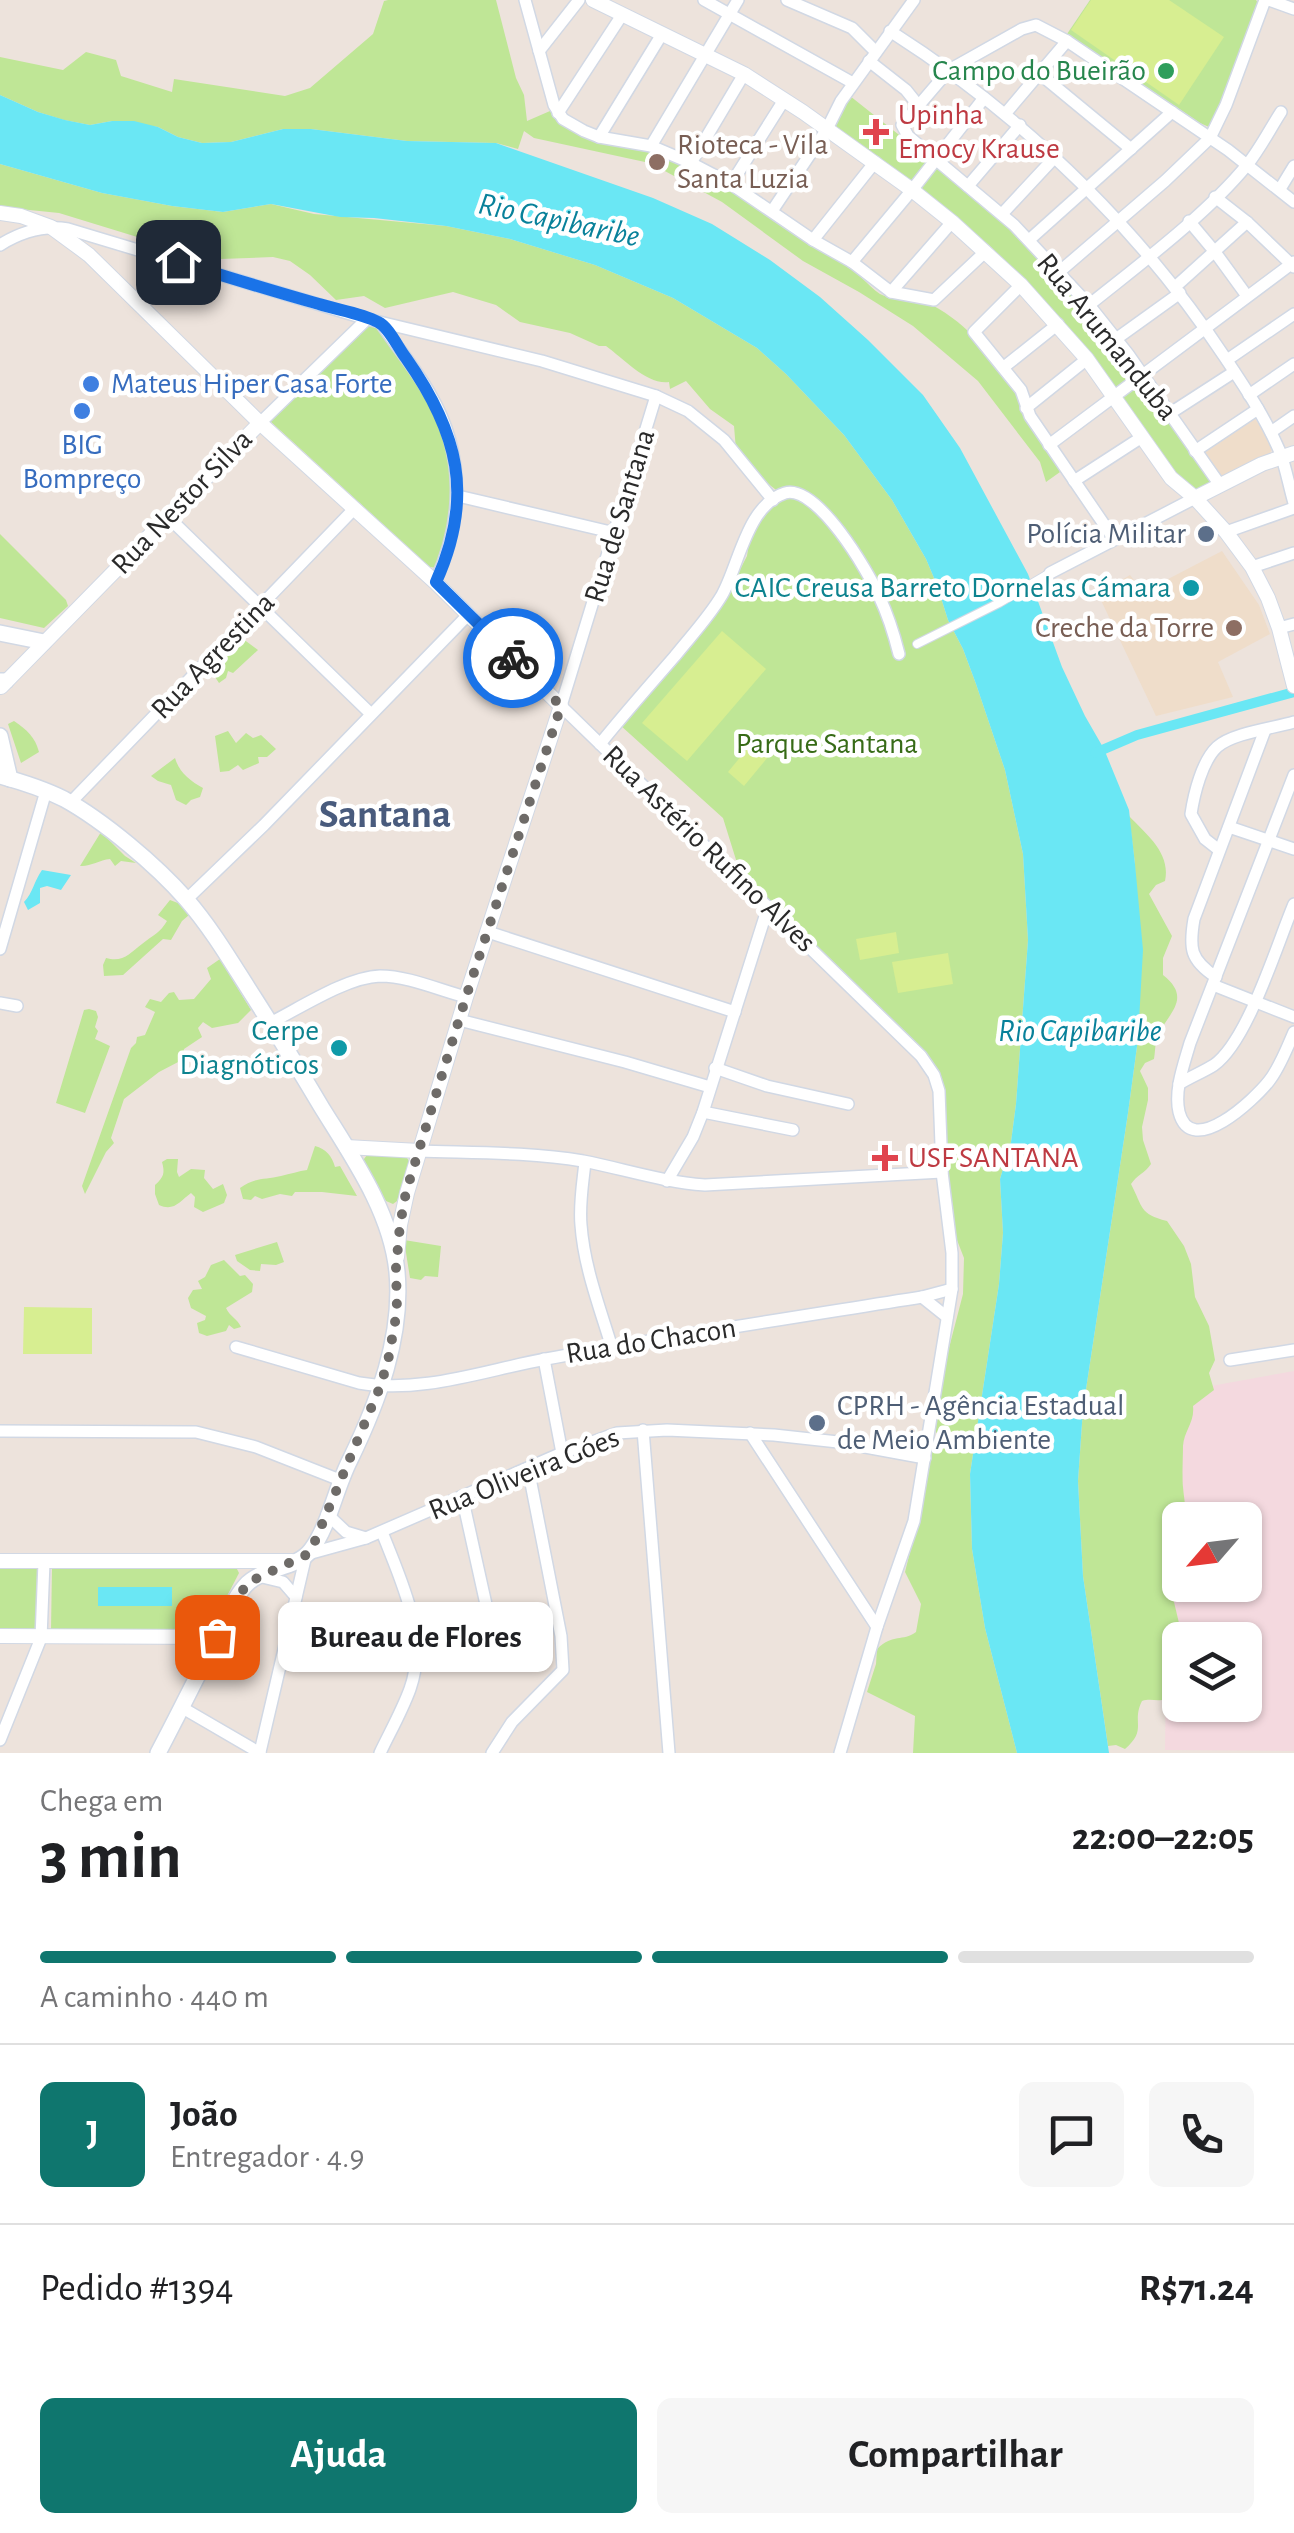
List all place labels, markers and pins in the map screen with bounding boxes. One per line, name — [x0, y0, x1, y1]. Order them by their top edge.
place label: Campo do Bueirão — [932, 56, 1146, 86]
marker: Campo do Bueirão — [1155, 60, 1177, 82]
place label: Upinha Emocy Krause — [898, 100, 1060, 164]
marker: Upinha Emocy Krause — [863, 119, 889, 145]
place label: Rioteca - Vila Santa Luzia — [677, 130, 828, 194]
marker: Rioteca - Vila Santa Luzia — [646, 151, 668, 173]
pin — [136, 220, 221, 305]
place label: Mateus Hiper Casa Forte — [111, 369, 393, 399]
marker: Mateus Hiper Casa Forte — [80, 373, 102, 395]
marker: BIG Bompreço — [71, 400, 93, 422]
place label: BIG Bompreço — [23, 430, 141, 494]
place label: Polícia Militar — [1026, 519, 1186, 549]
marker: Polícia Militar — [1195, 523, 1217, 545]
place label: CAIC Creusa Barreto Dornelas Cámara — [735, 573, 1171, 603]
marker: CAIC Creusa Barreto Dornelas Cámara — [1180, 577, 1202, 599]
place label: Creche da Torre — [1035, 613, 1214, 643]
marker: Creche da Torre — [1223, 617, 1245, 639]
place label: Cerpe Diagnóticos — [179, 1016, 319, 1080]
marker: Cerpe Diagnóticos — [328, 1037, 350, 1059]
place label: USF SANTANA — [908, 1143, 1079, 1173]
marker: USF SANTANA — [872, 1145, 898, 1171]
place label: CPRH - Agência Estadual de Meio Ambiente — [837, 1391, 1124, 1455]
marker: CPRH - Agência Estadual de Meio Ambiente — [806, 1412, 828, 1434]
pin — [175, 1595, 260, 1680]
callout: Bureau de Flores — [277, 1602, 552, 1672]

